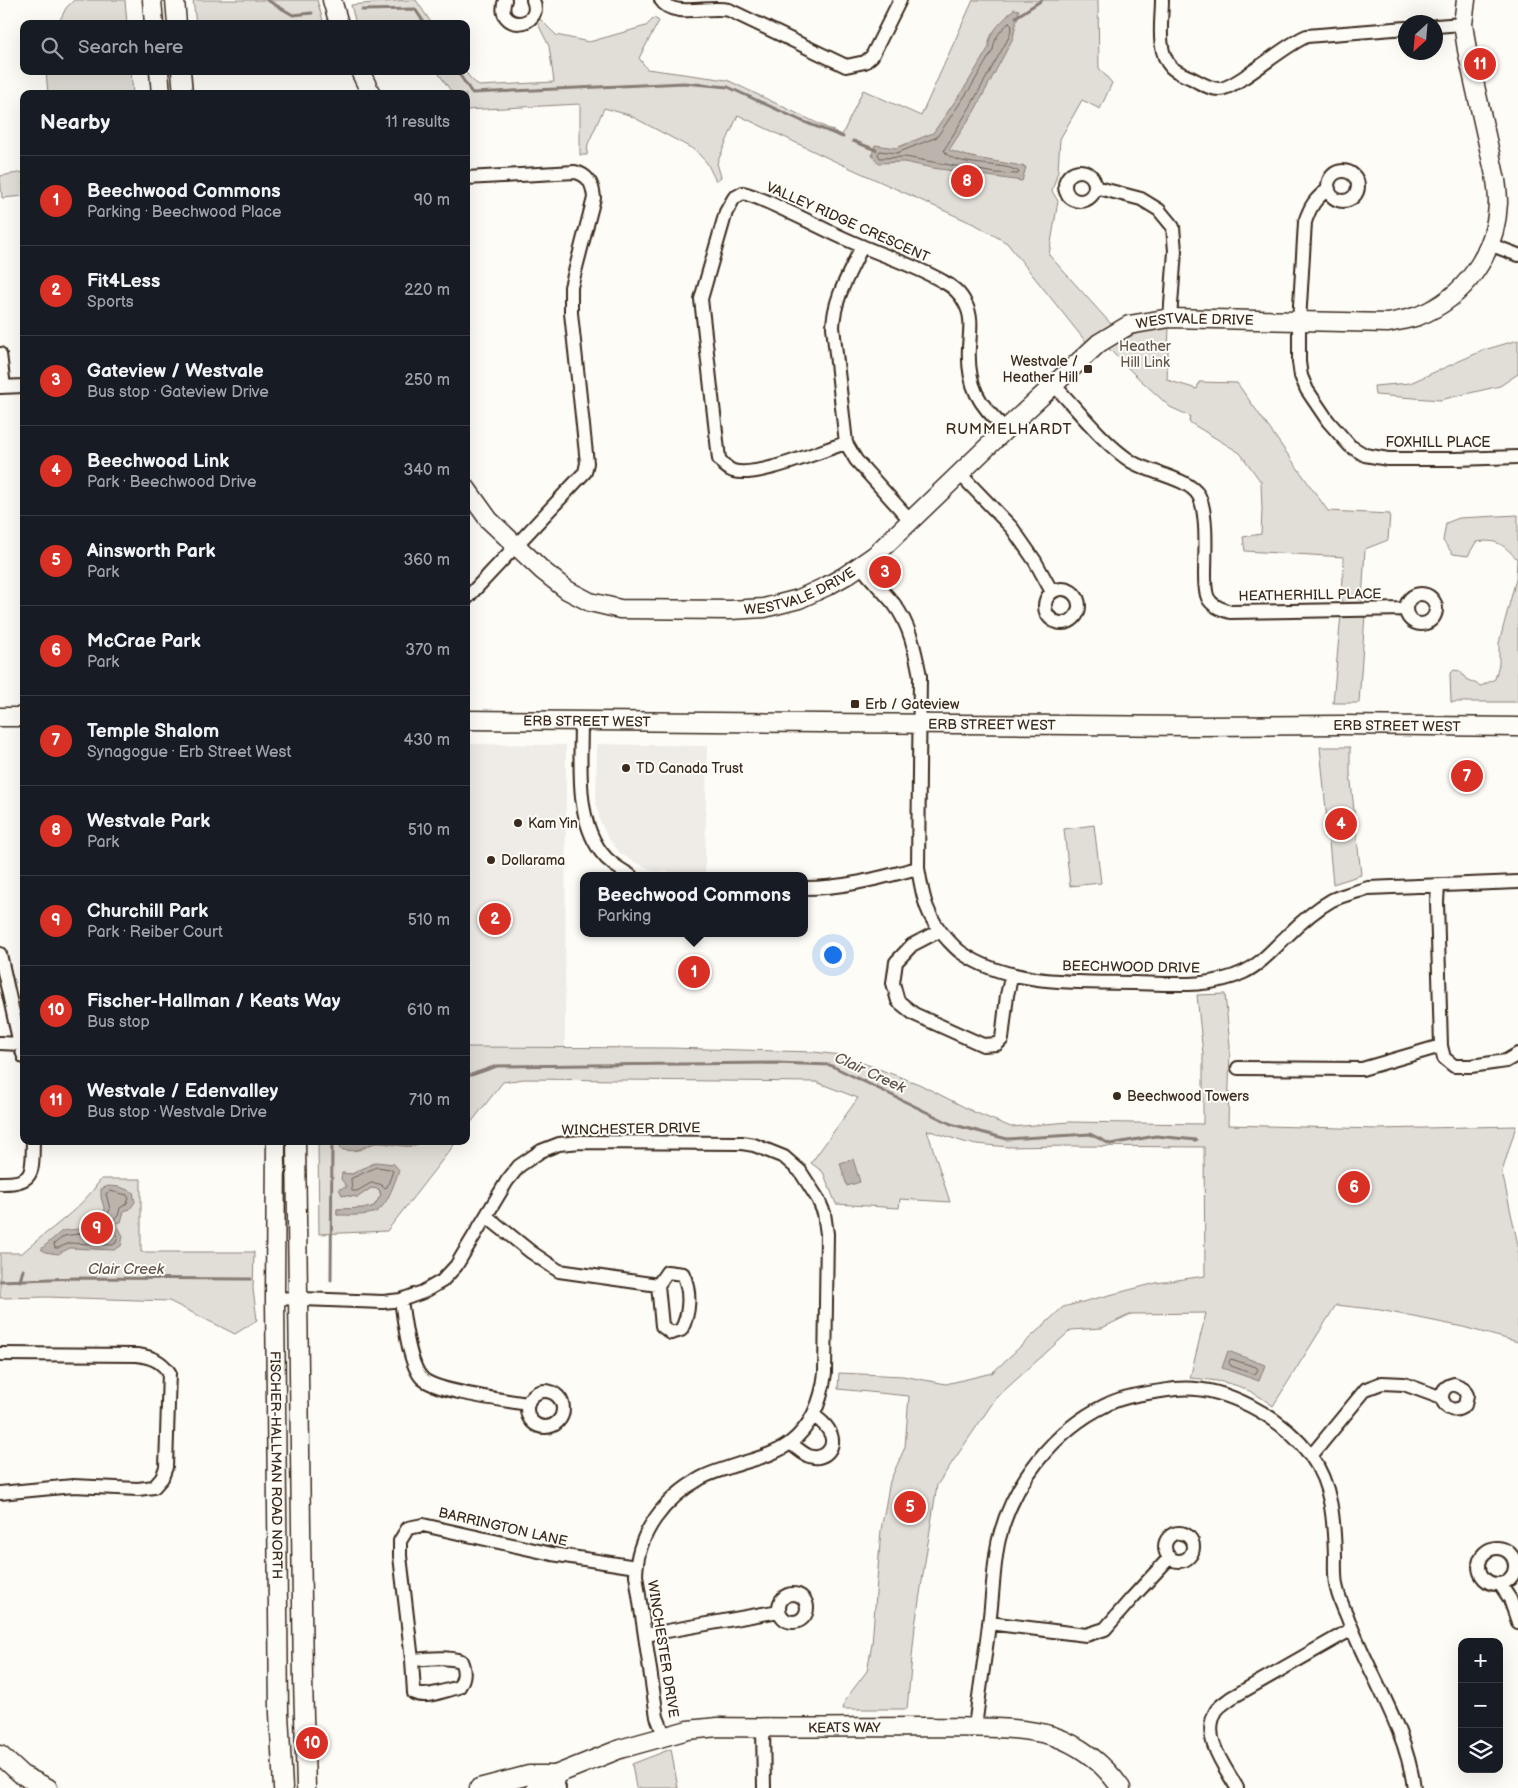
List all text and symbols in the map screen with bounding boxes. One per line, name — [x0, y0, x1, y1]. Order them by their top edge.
north arrow — [1398, 15, 1443, 60]
search box — [20, 20, 470, 75]
icon: search — [38, 34, 66, 62]
text: Search here — [78, 36, 183, 59]
pin: 11 — [1464, 45, 1496, 83]
text: Nearby — [40, 110, 110, 135]
text: 11 results — [385, 113, 450, 132]
pin: 8 — [951, 162, 983, 200]
street label: VALLEY RIDGE CRESCENT — [764, 178, 933, 266]
text: Beechwood Commons — [87, 180, 281, 203]
text: 1 — [53, 191, 59, 210]
text: 90 m — [414, 191, 450, 210]
text: Parking · Beechwood Place — [87, 203, 282, 222]
text: Fit4Less — [87, 270, 160, 293]
text: 2 — [51, 281, 61, 300]
text: 220 m — [404, 281, 450, 300]
text: Sports — [87, 293, 134, 312]
street label: WESTVALE DRIVE — [1135, 309, 1254, 332]
park label: Heather Hill Link — [1119, 338, 1172, 371]
place label: Westvale / Heather Hill — [1003, 353, 1078, 386]
text: Gateview / Westvale — [87, 360, 264, 383]
marker: Westvale / Heather Hill — [1082, 363, 1094, 375]
text: 3 — [51, 371, 61, 390]
text: 250 m — [404, 371, 450, 390]
text: Bus stop · Gateview Drive — [87, 383, 269, 402]
district label: RUMMELHARDT — [945, 420, 1073, 439]
street label: FOXHILL PLACE — [1385, 434, 1491, 451]
text: Beechwood Link — [87, 450, 229, 473]
text: 4 — [51, 461, 61, 480]
text: 340 m — [403, 461, 450, 480]
text: Park · Beechwood Drive — [87, 473, 257, 492]
text: Ainsworth Park — [87, 540, 216, 563]
text: 5 — [51, 551, 61, 570]
text: 360 m — [403, 551, 450, 570]
pin: 3 — [869, 553, 901, 591]
text: Park — [87, 563, 119, 582]
street label: WESTVALE DRIVE — [743, 563, 858, 618]
street label: HEATHERHILL PLACE — [1238, 585, 1382, 605]
text: McCrae Park — [87, 630, 201, 653]
text: 6 — [51, 641, 61, 660]
text: 370 m — [405, 641, 450, 660]
text: Park — [87, 653, 119, 672]
place label: Erb / Gateview — [865, 696, 960, 713]
marker: Erb / Gateview — [849, 698, 861, 710]
street label: ERB STREET WEST — [523, 712, 651, 730]
street label: ERB STREET WEST — [928, 715, 1056, 733]
street label: ERB STREET WEST — [1333, 716, 1461, 735]
text: Temple Shalom — [87, 720, 219, 743]
text: 7 — [52, 731, 60, 750]
text: 430 m — [403, 731, 450, 750]
text: Synagogue · Erb Street West — [87, 743, 291, 762]
pin: 7 — [1451, 757, 1483, 795]
place label: TD Canada Trust — [636, 760, 744, 777]
marker: TD Canada Trust — [620, 762, 632, 774]
pin: 4 — [1325, 805, 1357, 843]
text: Westvale Park — [87, 810, 210, 833]
place label: Kam Yin — [528, 815, 578, 832]
marker: Kam Yin — [512, 817, 524, 829]
text: 8 — [51, 821, 61, 840]
text: 510 m — [408, 821, 450, 840]
text: Park — [87, 833, 119, 852]
place label: Dollarama — [501, 852, 565, 869]
marker: Dollarama — [485, 854, 497, 866]
popup — [580, 872, 808, 937]
text: Beechwood Commons — [597, 884, 791, 907]
text: Churchill Park — [87, 900, 208, 923]
pin: 2 — [479, 900, 511, 938]
text: Parking — [597, 907, 651, 926]
text: 9 — [51, 911, 61, 930]
text: 510 m — [408, 911, 450, 930]
text: Park · Reiber Court — [87, 923, 223, 942]
your location — [820, 942, 846, 968]
pin: 1 — [678, 953, 710, 991]
street label: BEECHWOOD DRIVE — [1062, 957, 1200, 977]
text: Fischer-Hallman / Keats Way — [87, 990, 340, 1013]
text: 10 — [48, 1001, 64, 1020]
text: 610 m — [407, 1001, 450, 1020]
text: Bus stop — [87, 1013, 150, 1032]
water label: Clair Creek — [831, 1048, 909, 1098]
text: Westvale / Edenvalley — [87, 1080, 278, 1103]
place label: Beechwood Towers — [1127, 1088, 1249, 1105]
marker: Beechwood Towers — [1111, 1090, 1123, 1102]
text: 11 — [49, 1091, 63, 1110]
text: 710 m — [409, 1091, 450, 1110]
text: Bus stop · Westvale Drive — [87, 1103, 267, 1122]
street label: WINCHESTER DRIVE — [561, 1119, 701, 1139]
pin: 6 — [1338, 1168, 1370, 1206]
pin: 9 — [81, 1209, 113, 1247]
water label: Clair Creek — [88, 1260, 165, 1279]
street label: FISCHER-HALLMAN ROAD NORTH — [267, 1351, 286, 1579]
pin: 5 — [894, 1488, 926, 1526]
street label: BARRINGTON LANE — [437, 1504, 569, 1550]
street label: WINCHESTER DRIVE — [644, 1579, 682, 1719]
map controls — [1458, 1638, 1503, 1773]
button: + — [1458, 1638, 1503, 1683]
button: − — [1458, 1683, 1503, 1728]
street label: KEATS WAY — [808, 1719, 882, 1736]
pin: 10 — [296, 1724, 328, 1762]
button: layers — [1458, 1728, 1503, 1773]

